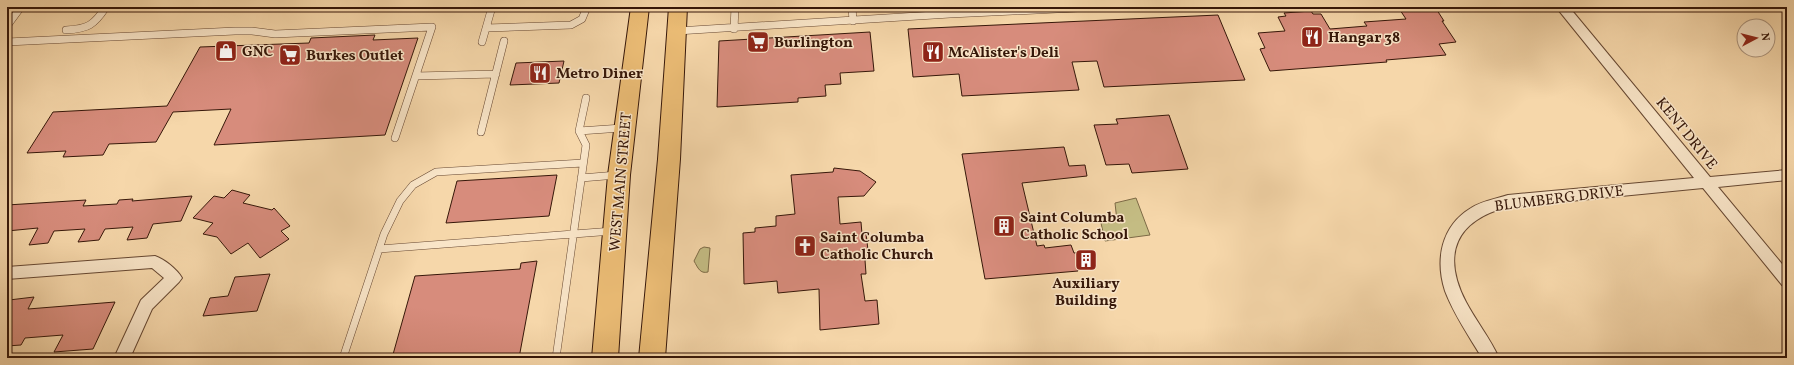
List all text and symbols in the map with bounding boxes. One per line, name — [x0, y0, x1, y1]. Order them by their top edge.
north arrow — [1736, 18, 1776, 58]
restaurant icon: Hangar 38 — [1299, 24, 1325, 50]
place label: Hangar 38 — [1328, 28, 1400, 49]
supermarket icon: Burlington — [745, 29, 771, 55]
text: N — [1757, 32, 1772, 42]
place label: Burlington — [774, 33, 853, 54]
shop icon: GNC — [213, 38, 239, 64]
restaurant icon: McAlister's Deli — [920, 39, 946, 65]
place label: GNC — [242, 42, 274, 63]
supermarket icon: Burkes Outlet — [277, 42, 303, 68]
place label: McAlister's Deli — [948, 43, 1059, 64]
place label: Burkes Outlet — [306, 46, 404, 67]
restaurant icon: Metro Diner — [527, 60, 553, 86]
place label: Metro Diner — [556, 64, 643, 85]
street label: KENT DRIVE — [1650, 93, 1722, 175]
street label: WEST MAIN STREET — [605, 111, 638, 253]
street label: BLUMBERG DRIVE — [1493, 181, 1625, 218]
place label: Saint Columba Catholic School — [1020, 208, 1128, 246]
building icon: Saint Columba Catholic School — [991, 213, 1017, 239]
place label: Saint Columba Catholic Church — [820, 228, 934, 266]
church icon: Saint Columba Catholic Church — [792, 233, 818, 259]
building icon: Auxiliary Building — [1073, 247, 1099, 273]
place label: Auxiliary Building — [1052, 274, 1120, 312]

